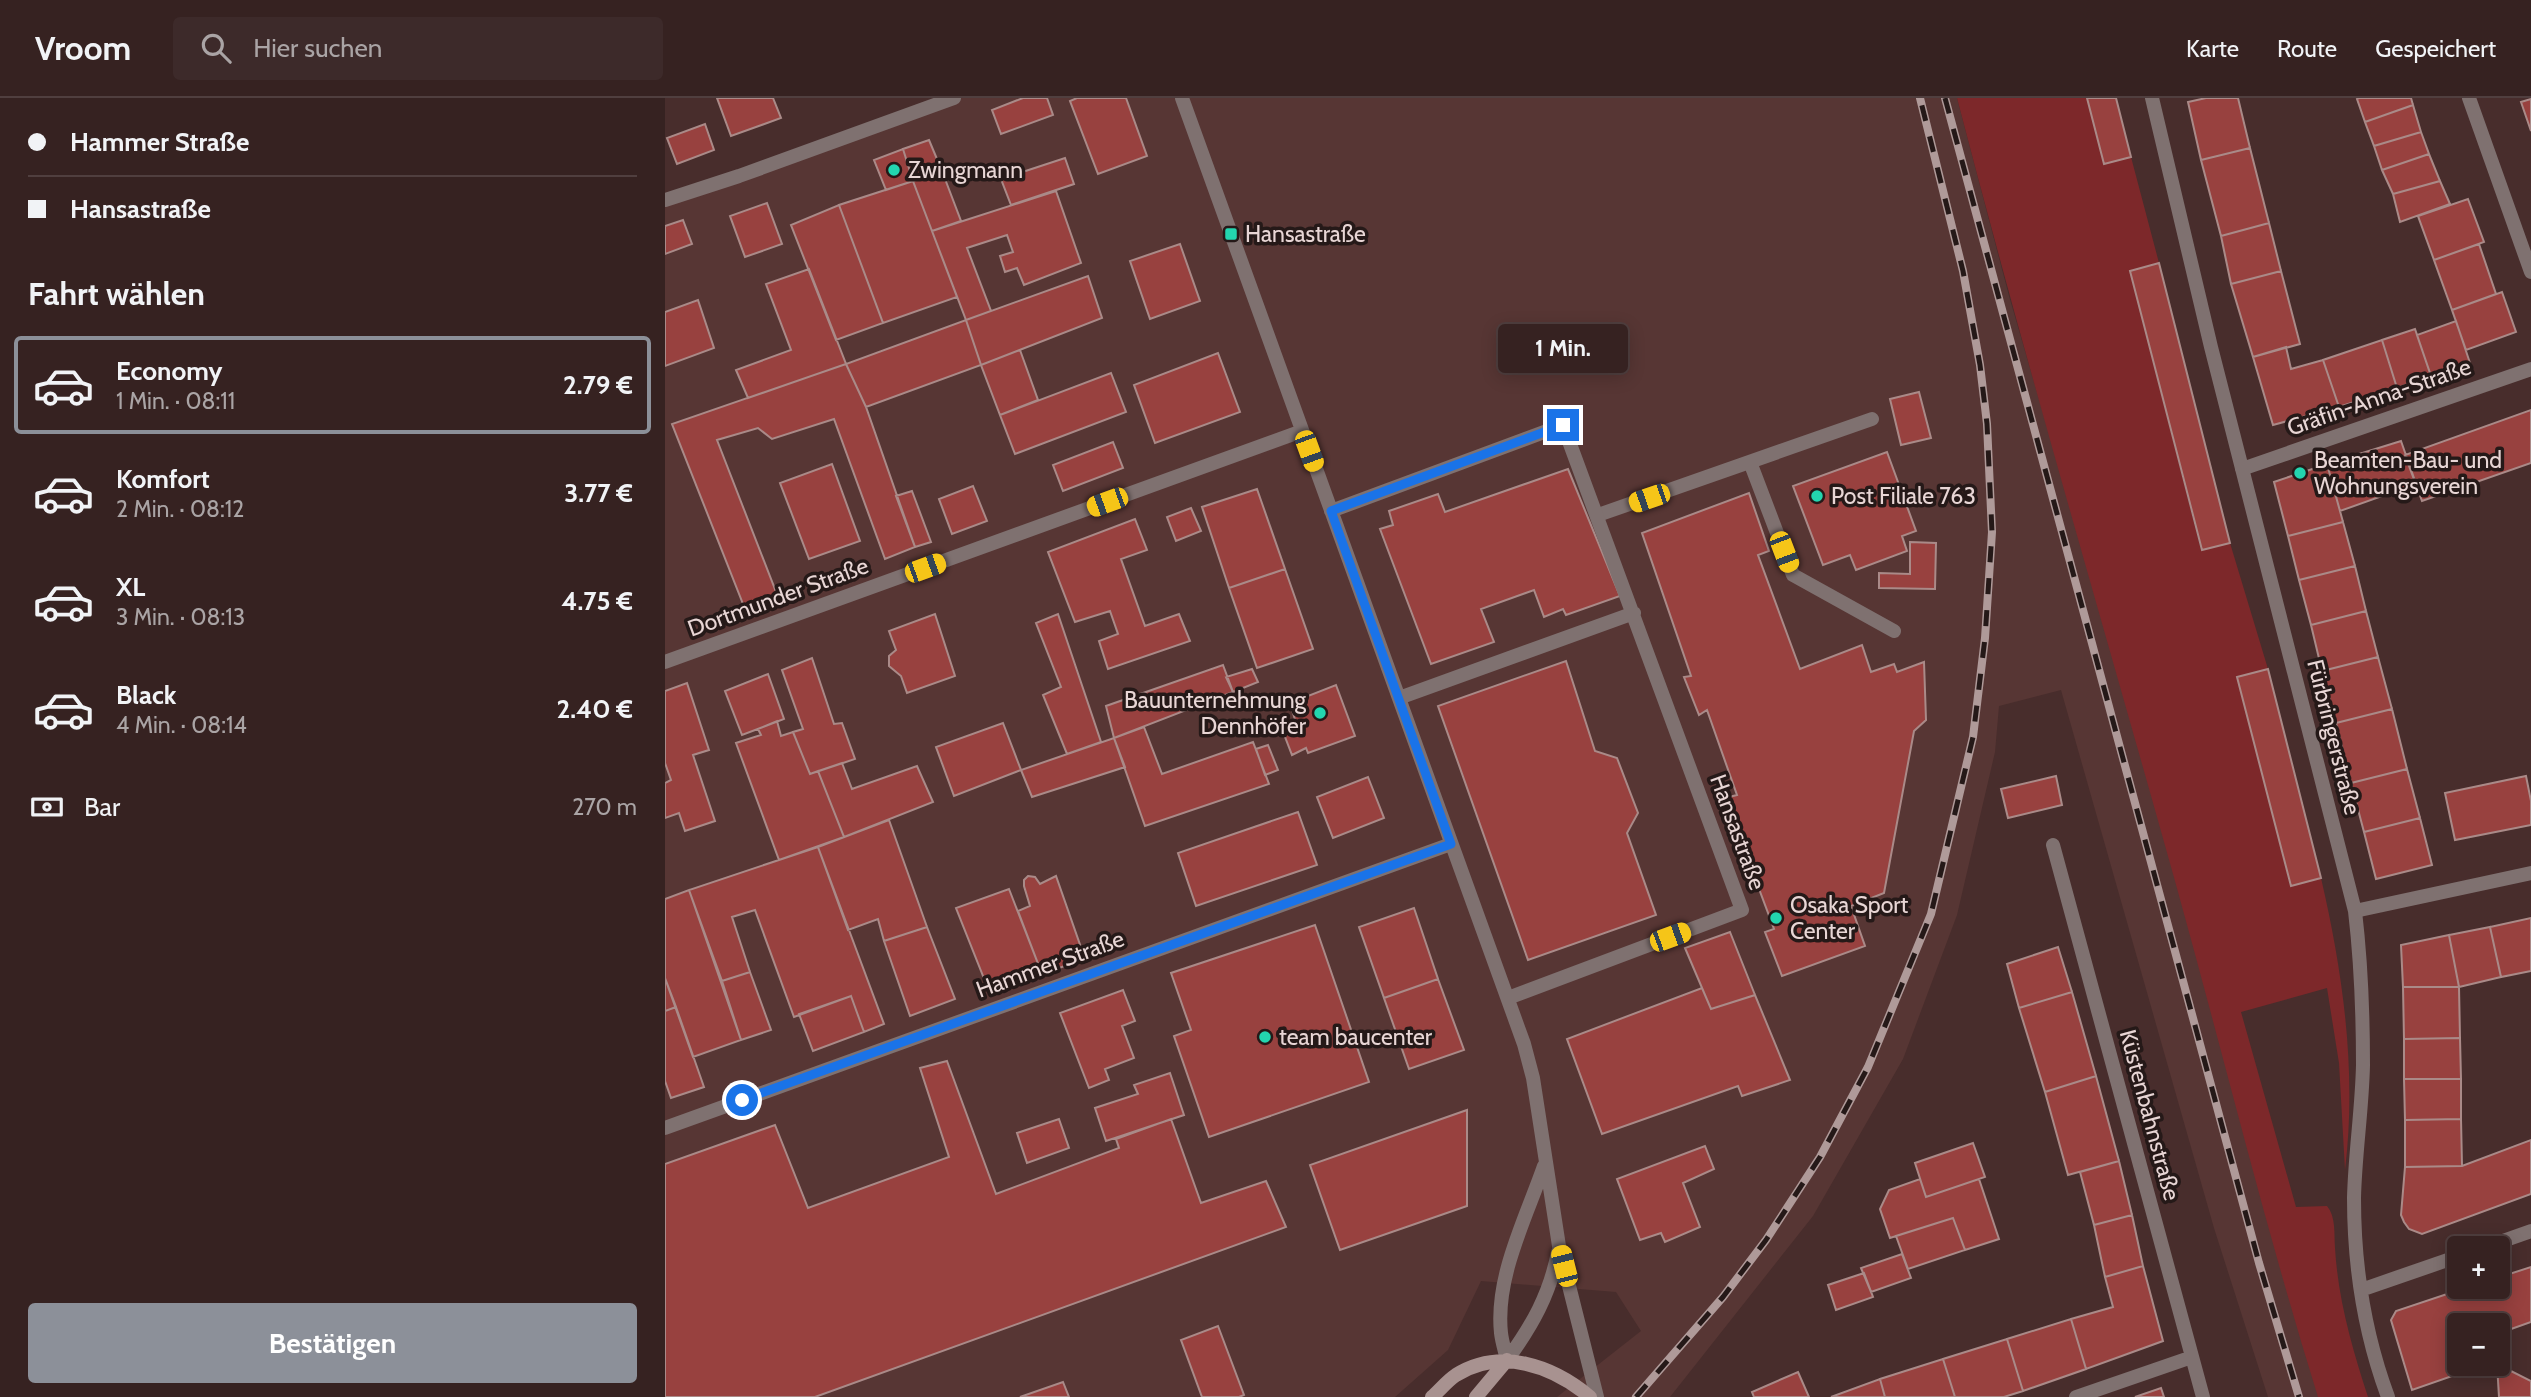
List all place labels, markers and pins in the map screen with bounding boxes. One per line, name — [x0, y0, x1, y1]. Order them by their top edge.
place label: Zwingmann — [908, 156, 1023, 184]
marker: Zwingmann — [886, 162, 902, 178]
place label: Hansastraße — [1245, 220, 1366, 248]
marker: Hansastraße — [1223, 226, 1239, 242]
place label: Beamten-Bau- und Wohnungsverein — [2314, 446, 2502, 500]
marker: Beamten-Bau- und Wohnungsverein — [2292, 465, 2308, 481]
place label: Post Filiale 763 — [1831, 482, 1976, 510]
marker: Post Filiale 763 — [1809, 488, 1825, 504]
place label: Bauunternehmung Dennhöfer — [1124, 686, 1307, 740]
marker: Bauunternehmung Dennhöfer — [1312, 705, 1328, 721]
place label: Osaka Sport Center — [1790, 891, 1909, 945]
marker: Osaka Sport Center — [1768, 910, 1784, 926]
place label: team baucenter — [1279, 1023, 1433, 1051]
marker: team baucenter — [1257, 1029, 1273, 1045]

